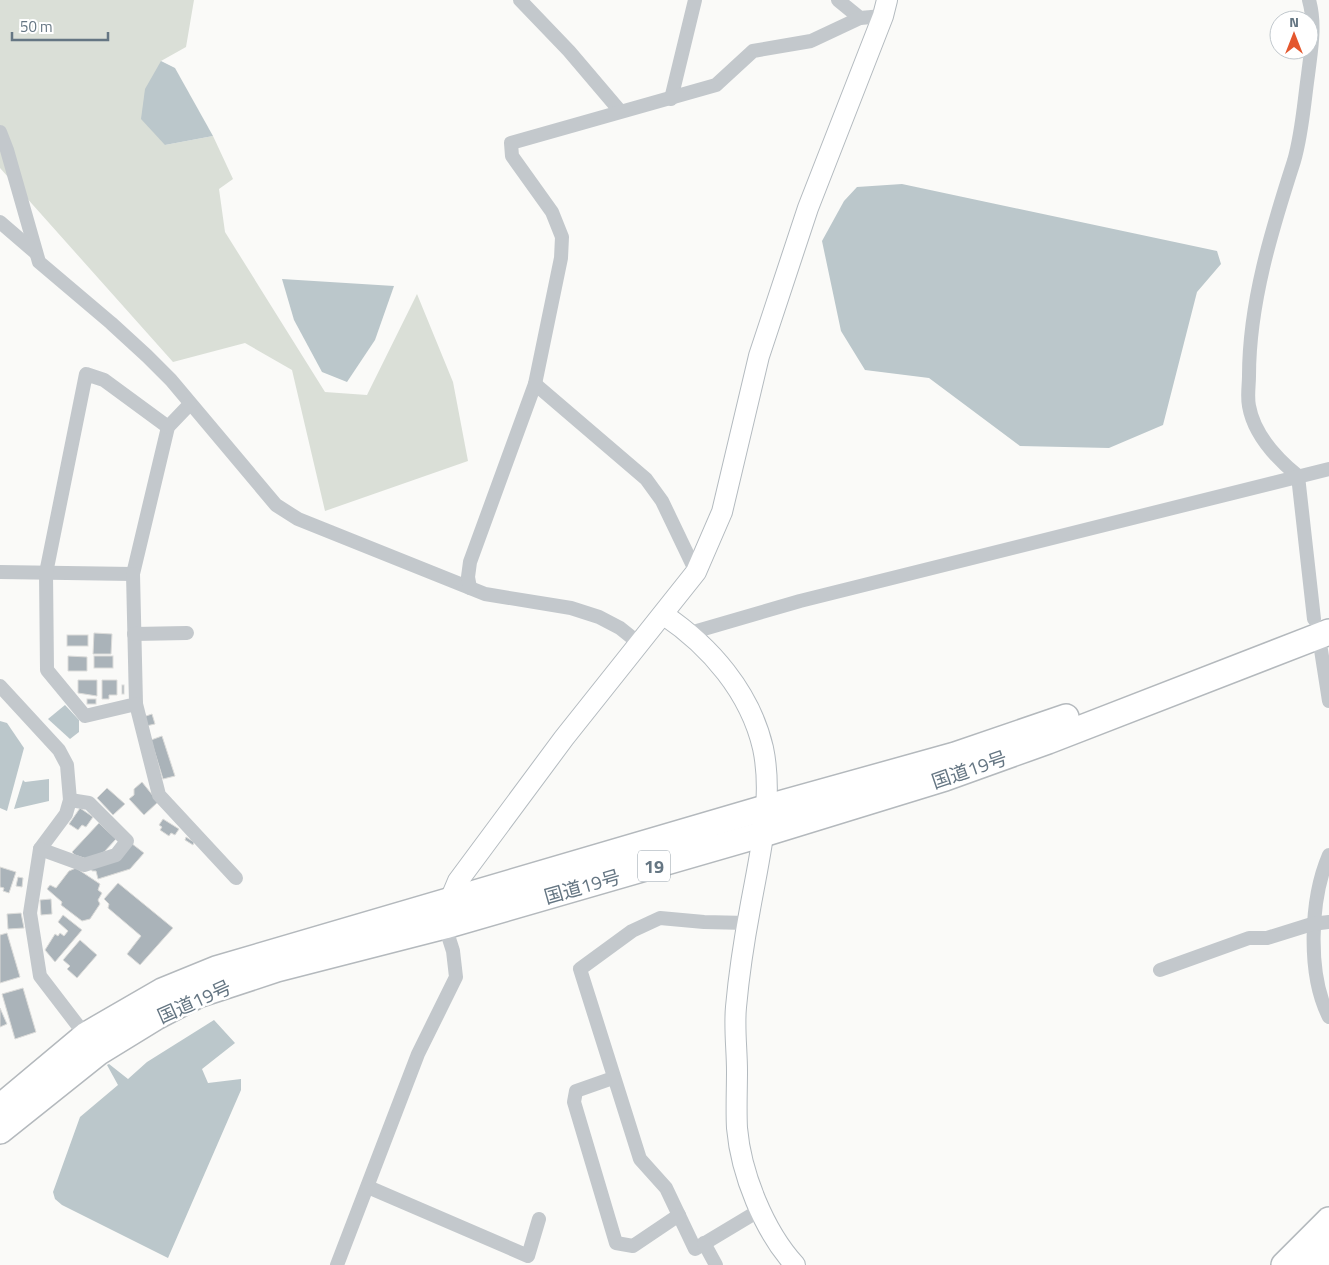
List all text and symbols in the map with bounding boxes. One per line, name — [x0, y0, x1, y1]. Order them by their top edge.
scale bar — [12, 10, 109, 42]
north arrow — [1269, 10, 1319, 60]
text: N — [1289, 11, 1299, 32]
text: 50 m — [20, 15, 53, 38]
street label: 国道19号 — [927, 743, 1011, 795]
road number: 19 — [638, 850, 670, 881]
street label: 国道19号 — [540, 861, 624, 911]
street label: 国道19号 — [152, 972, 236, 1030]

